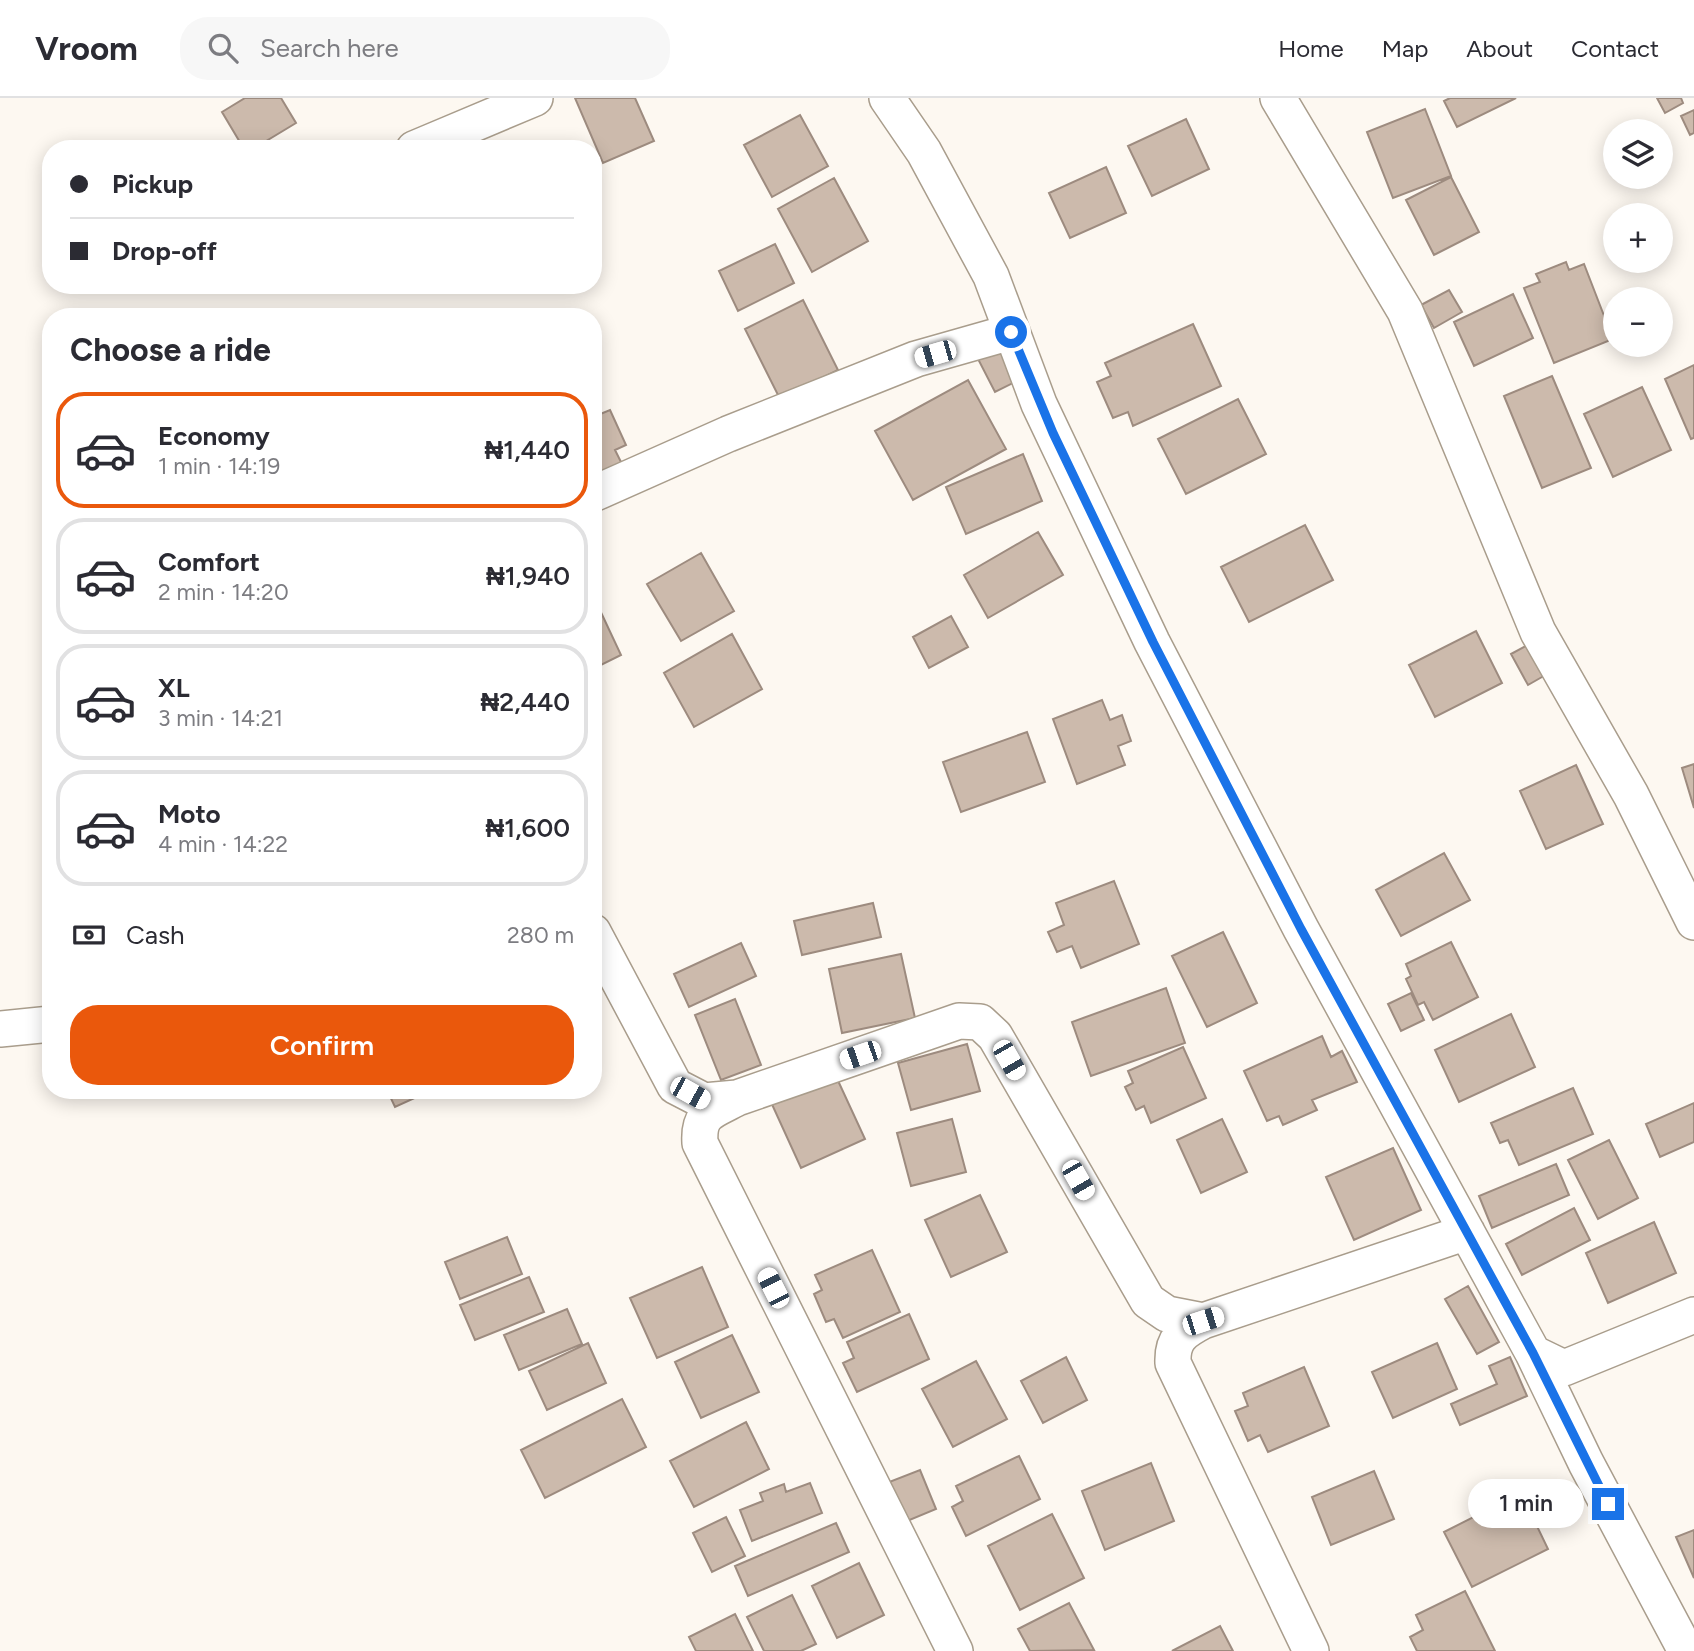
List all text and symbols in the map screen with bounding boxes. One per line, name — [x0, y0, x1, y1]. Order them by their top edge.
search box — [180, 17, 670, 80]
text: Vroom — [35, 29, 138, 68]
icon: search — [204, 29, 242, 67]
text: Search here — [260, 32, 399, 64]
text: Home — [1278, 34, 1344, 63]
text: Map — [1382, 34, 1428, 63]
text: About — [1466, 34, 1533, 63]
text: Contact — [1571, 34, 1659, 63]
map controls — [1603, 119, 1673, 357]
button: layers — [1603, 119, 1673, 189]
text: Pickup — [112, 168, 193, 200]
button: + — [1603, 203, 1673, 273]
text: Drop-off — [112, 235, 217, 267]
button: − — [1603, 287, 1673, 357]
route start — [995, 316, 1027, 348]
text: Choose a ride — [70, 331, 271, 369]
car — [912, 338, 959, 370]
icon: car — [74, 419, 137, 482]
text: Economy — [158, 420, 270, 452]
text: ₦1,440 — [485, 434, 570, 466]
text: 1 min · 14:19 — [158, 452, 280, 480]
icon: car — [74, 545, 137, 608]
text: Comfort — [158, 546, 260, 578]
text: ₦1,940 — [486, 560, 570, 592]
text: 2 min · 14:20 — [158, 578, 289, 606]
icon: car — [74, 671, 137, 734]
text: XL — [158, 672, 190, 704]
text: ₦2,440 — [481, 686, 570, 718]
text: 3 min · 14:21 — [158, 704, 283, 732]
icon: car — [74, 797, 137, 860]
text: Moto — [158, 798, 221, 830]
text: ₦1,600 — [485, 812, 570, 844]
text: 4 min · 14:22 — [158, 830, 288, 858]
icon: cash — [70, 916, 108, 954]
text: Cash — [126, 919, 185, 951]
text: 280 m — [507, 921, 574, 949]
button: Confirm — [70, 1005, 574, 1085]
car — [990, 1037, 1029, 1083]
car — [837, 1038, 884, 1072]
car — [667, 1074, 714, 1112]
car — [1059, 1157, 1098, 1203]
car — [755, 1265, 792, 1311]
car — [1180, 1305, 1227, 1337]
callout: 1 min — [1468, 1480, 1584, 1528]
route end — [1592, 1488, 1624, 1520]
text: 1 min — [1499, 1489, 1553, 1517]

